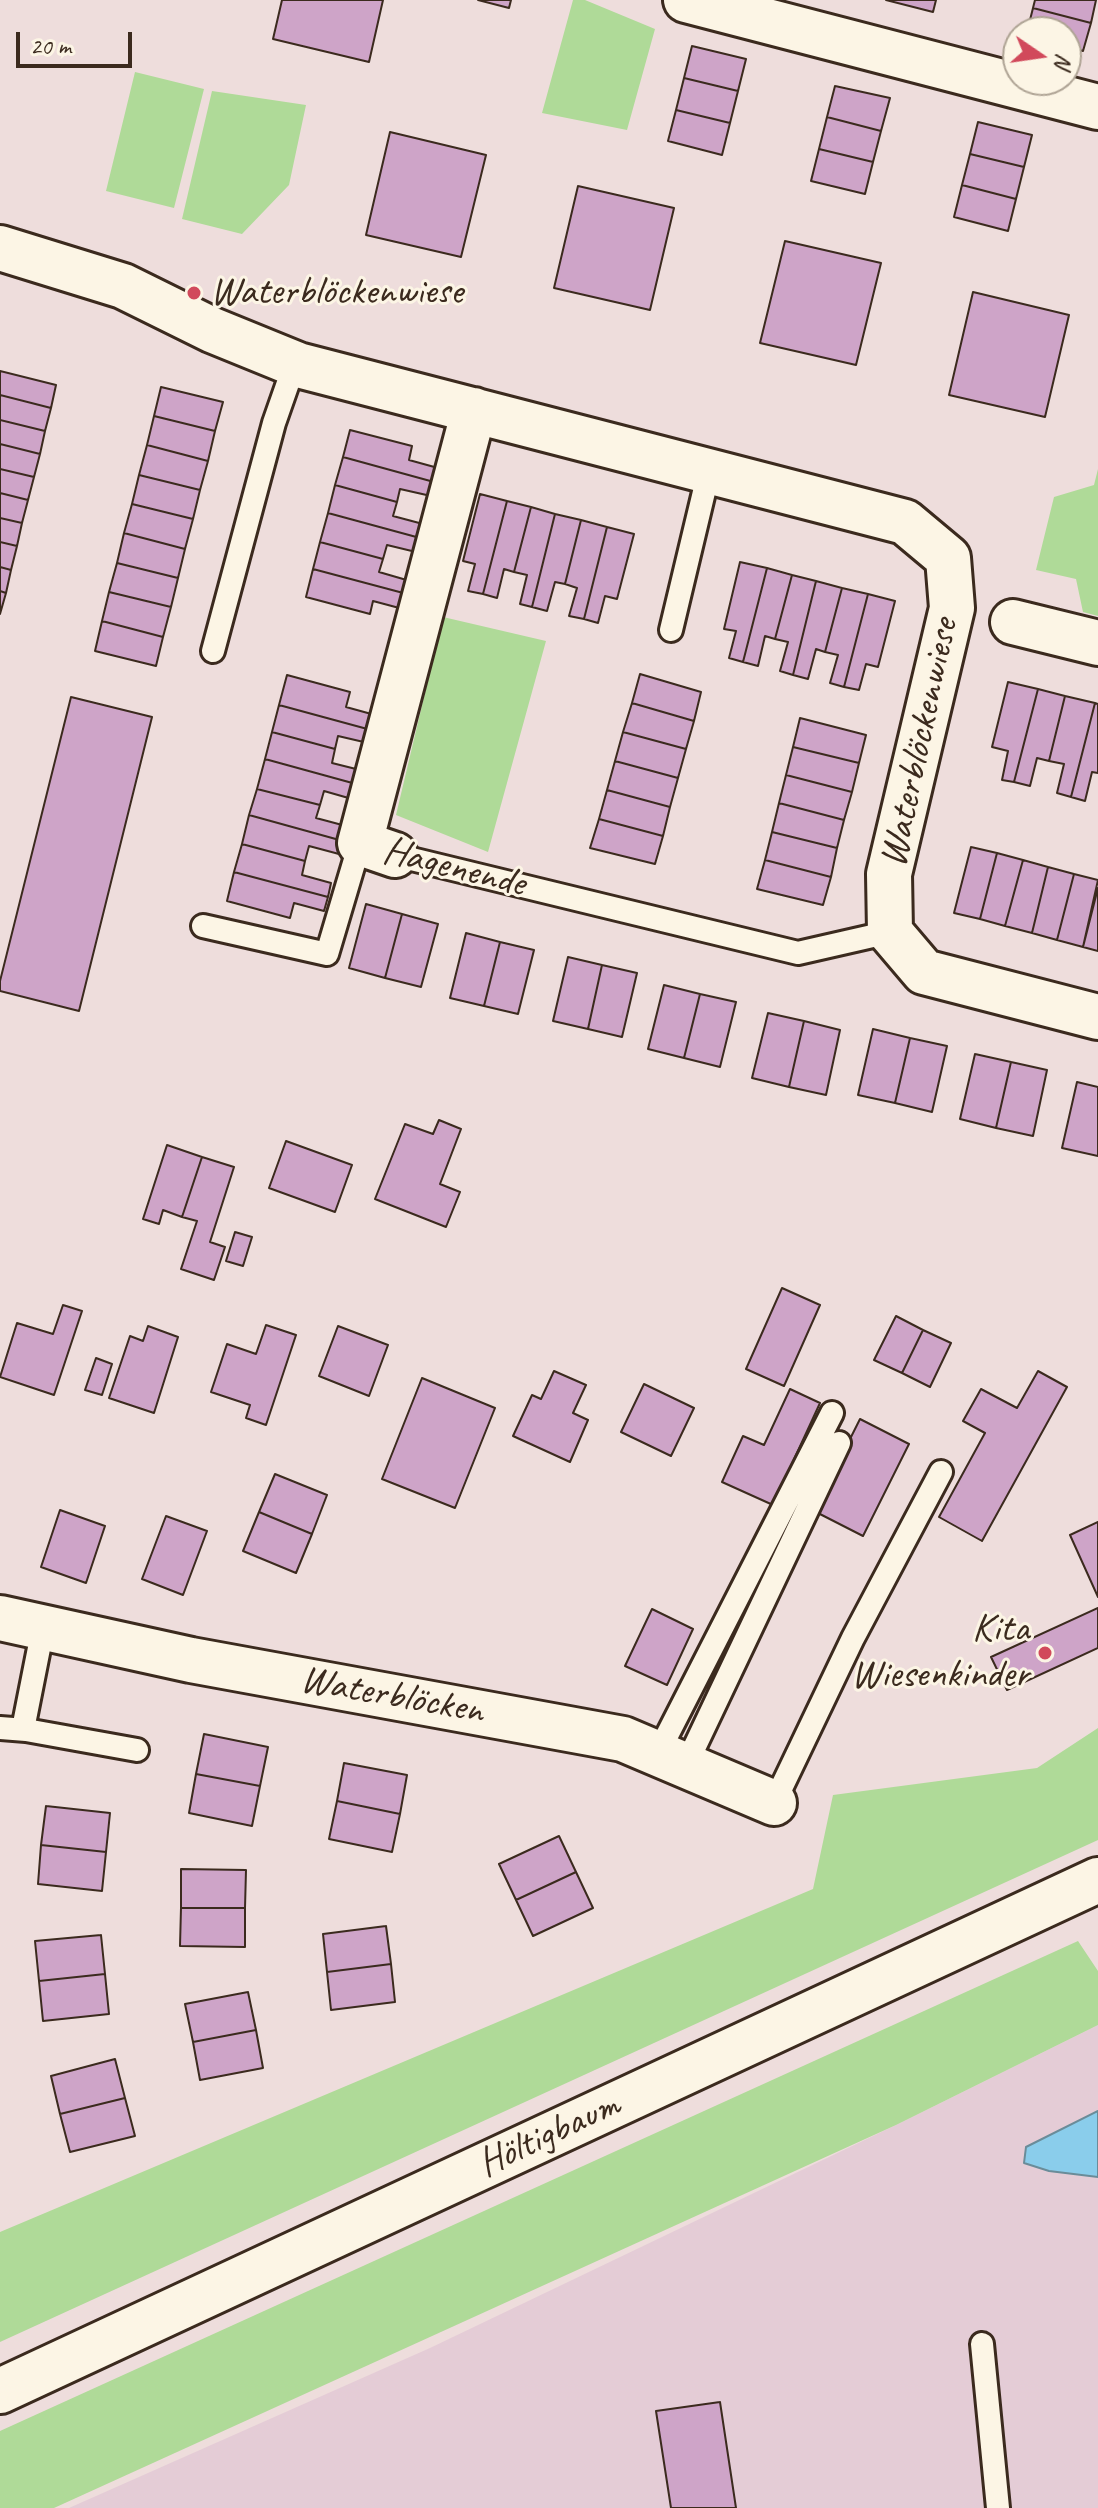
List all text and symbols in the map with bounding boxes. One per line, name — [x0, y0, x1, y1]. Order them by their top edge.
scale bar — [20, 16, 136, 66]
north arrow — [1002, 16, 1082, 96]
text: 20 m — [30, 31, 71, 61]
text: N — [1048, 51, 1079, 71]
place label: Waterblöckenwiese — [210, 269, 463, 317]
marker: Waterblöckenwiese — [185, 284, 203, 302]
street label: Waterblöckenwiese — [870, 614, 970, 872]
street label: Hagenende — [378, 827, 530, 909]
place label: Kita Wiesenkinder — [851, 1606, 1029, 1700]
marker: Kita Wiesenkinder — [1036, 1644, 1054, 1662]
street label: Waterblöcken — [297, 1656, 487, 1736]
street label: Höltigbaum — [470, 2081, 628, 2189]

